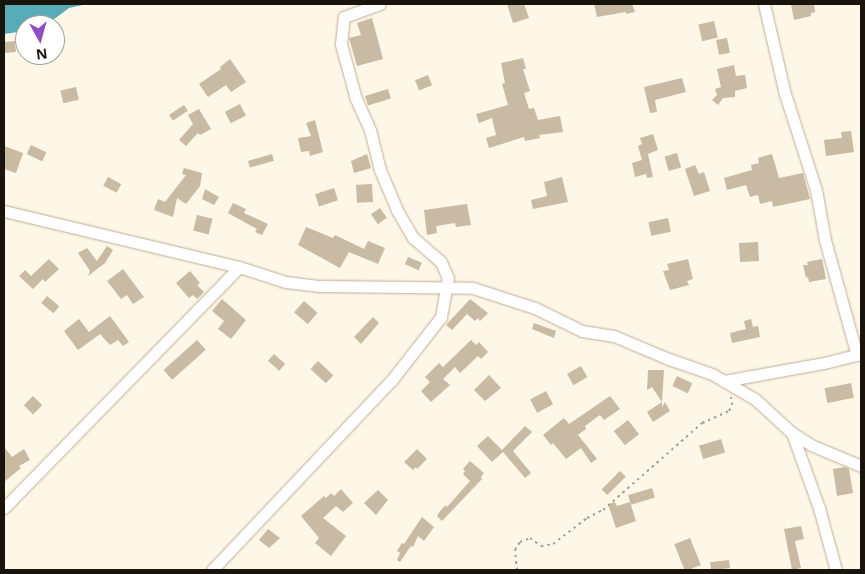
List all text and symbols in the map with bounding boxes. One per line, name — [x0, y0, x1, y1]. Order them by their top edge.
north arrow — [15, 15, 65, 65]
text: N — [35, 44, 49, 65]

